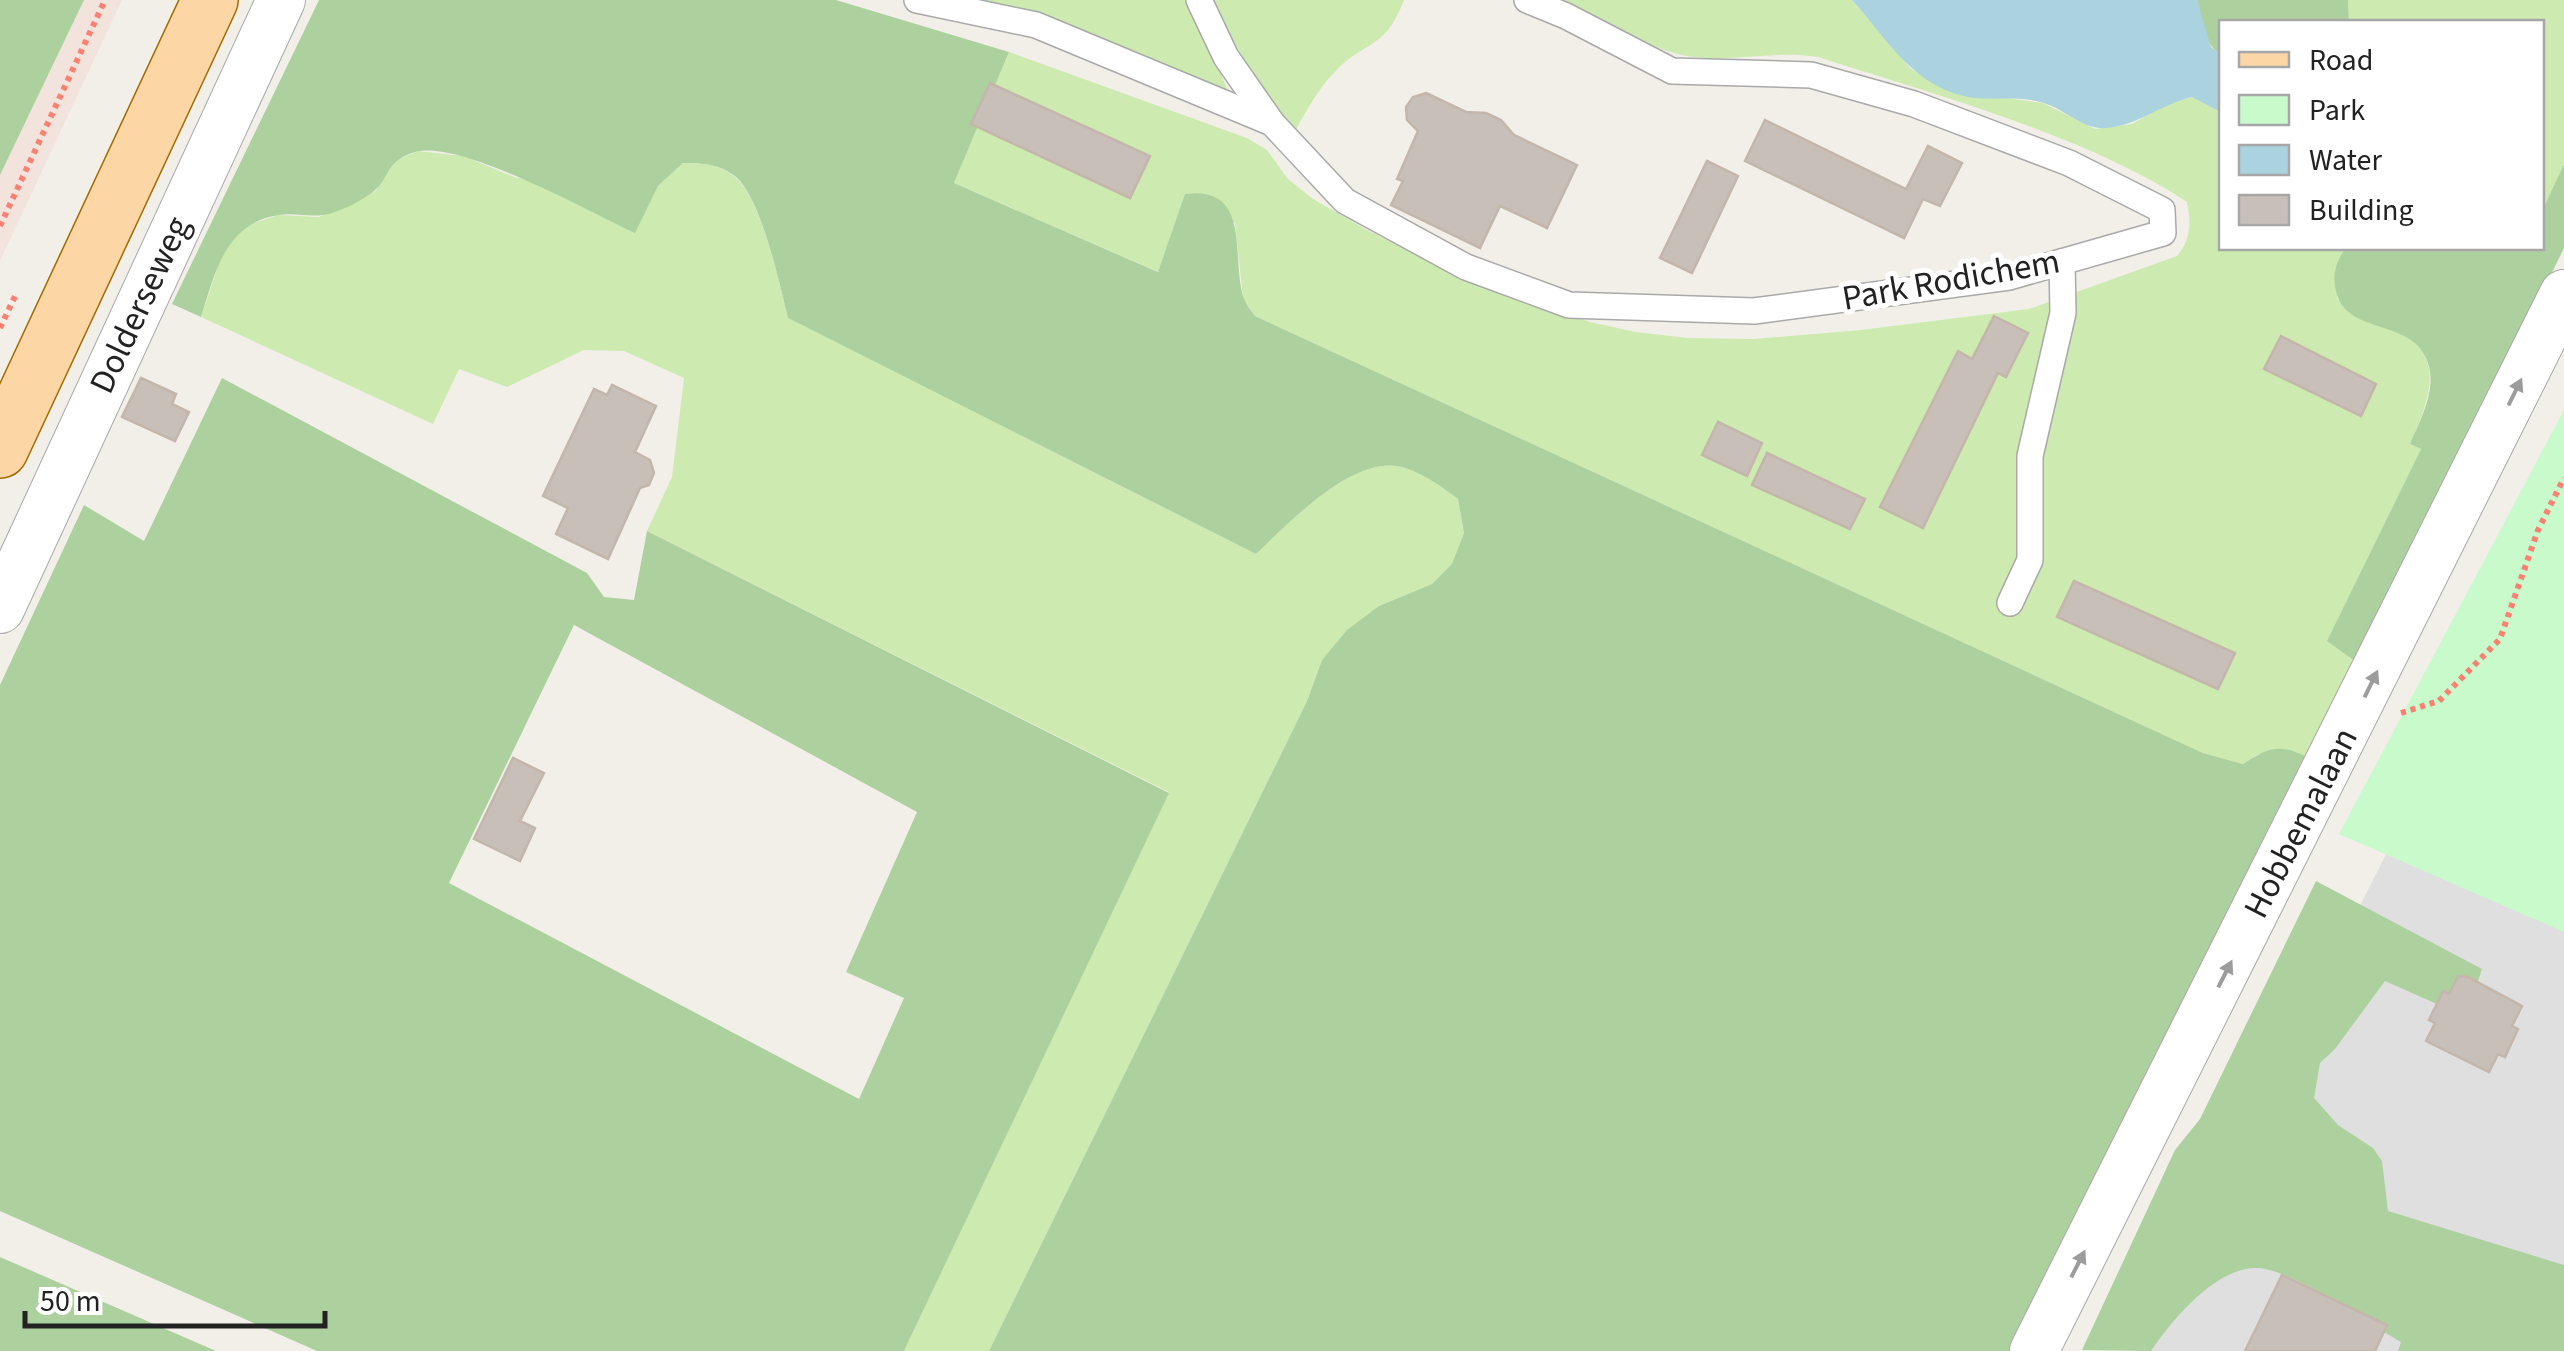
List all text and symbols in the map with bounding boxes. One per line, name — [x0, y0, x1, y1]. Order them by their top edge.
legend — [2219, 20, 2544, 250]
text: Road — [2309, 39, 2373, 82]
text: Park — [2309, 89, 2365, 132]
text: Water — [2309, 139, 2382, 182]
text: Building — [2309, 189, 2414, 232]
street label: Dolderseweg — [77, 208, 203, 402]
street label: Park Rodichem — [1838, 236, 2064, 324]
one-way arrow — [2506, 378, 2523, 407]
one-way arrow — [2362, 669, 2379, 698]
street label: Hobbemalaan — [2232, 719, 2370, 927]
one-way arrow — [2216, 959, 2233, 988]
one-way arrow — [2069, 1249, 2086, 1278]
scale bar — [25, 1266, 325, 1328]
text: 50 m — [40, 1280, 101, 1323]

